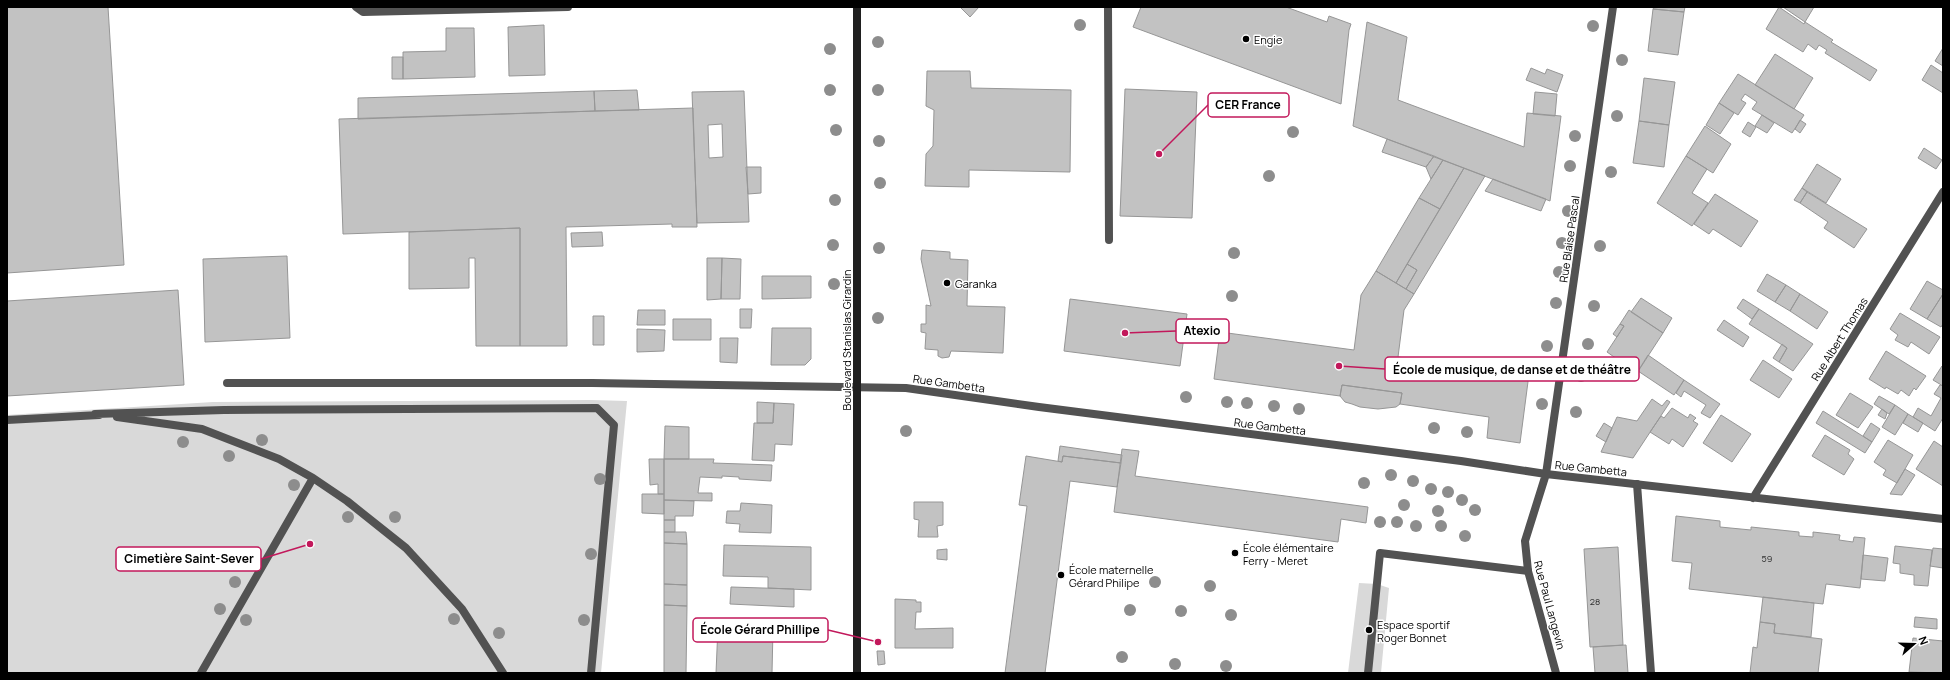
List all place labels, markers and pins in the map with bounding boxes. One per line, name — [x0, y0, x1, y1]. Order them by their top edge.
place label: Engie — [1254, 32, 1283, 47]
marker: Engie — [1241, 34, 1251, 44]
callout: CER France — [1208, 93, 1289, 117]
place label: Garanka — [955, 276, 997, 291]
marker: Garanka — [942, 278, 952, 288]
callout: Atexio — [1176, 319, 1229, 343]
callout: École de musique, de danse et de théâtre — [1385, 357, 1639, 381]
place label: École élémentaire Ferry - Meret — [1243, 540, 1334, 568]
callout: Cimetière Saint-Sever — [116, 547, 261, 571]
marker: École élémentaire Ferry - Meret — [1230, 548, 1240, 558]
place label: École maternelle Gérard Philipe — [1069, 562, 1154, 590]
marker: École maternelle Gérard Philipe — [1056, 570, 1066, 580]
place label: Espace sportif Roger Bonnet — [1377, 617, 1450, 645]
callout: École Gérard Phillipe — [693, 618, 828, 642]
marker: Espace sportif Roger Bonnet — [1364, 625, 1374, 635]

